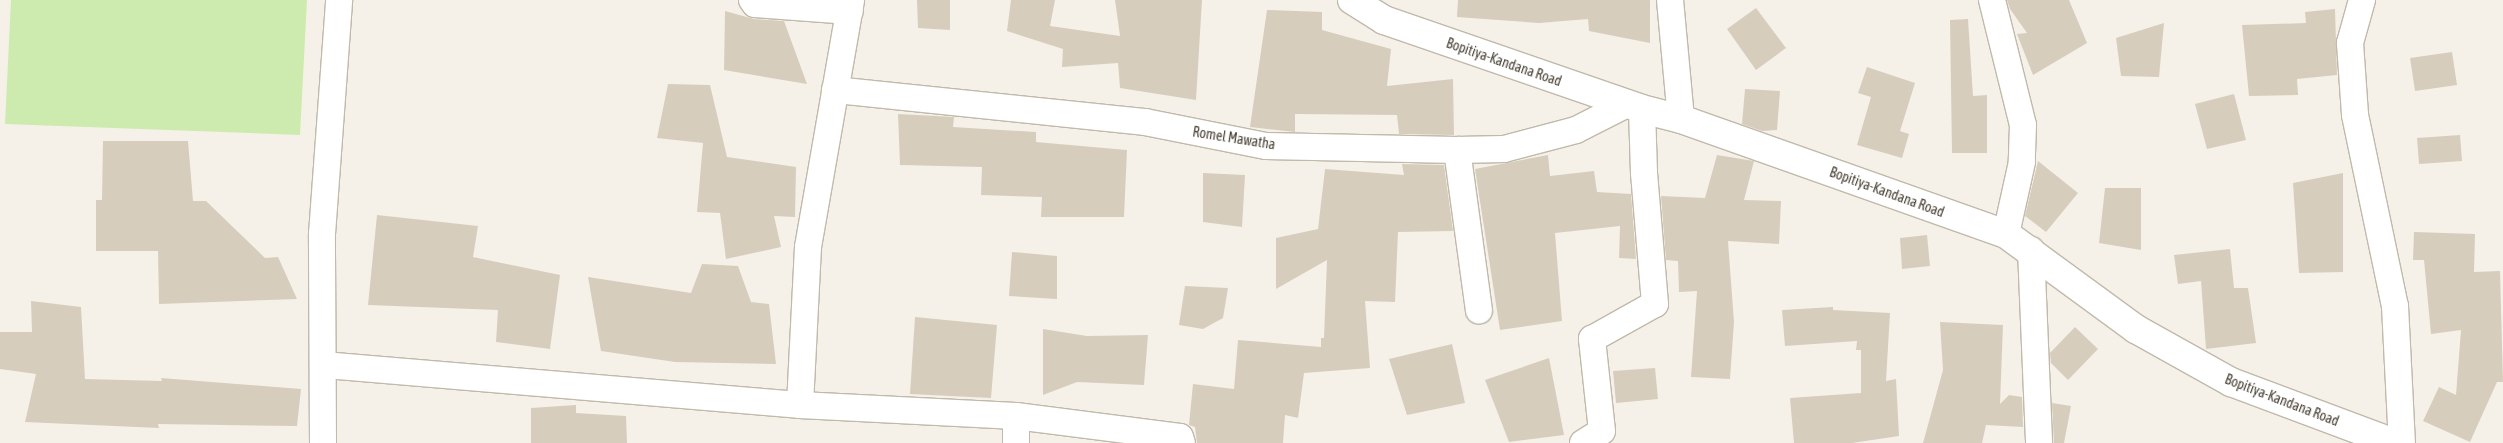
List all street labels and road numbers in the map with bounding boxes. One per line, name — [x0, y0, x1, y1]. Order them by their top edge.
street label: Bopitiya-Kandana Road — [1444, 34, 1564, 90]
street label: Romel Mawatha — [1191, 123, 1277, 153]
street label: Bopitiya-Kandana Road — [1827, 163, 1947, 221]
street label: Bopitiya-Kandana Road — [2223, 370, 2341, 430]

